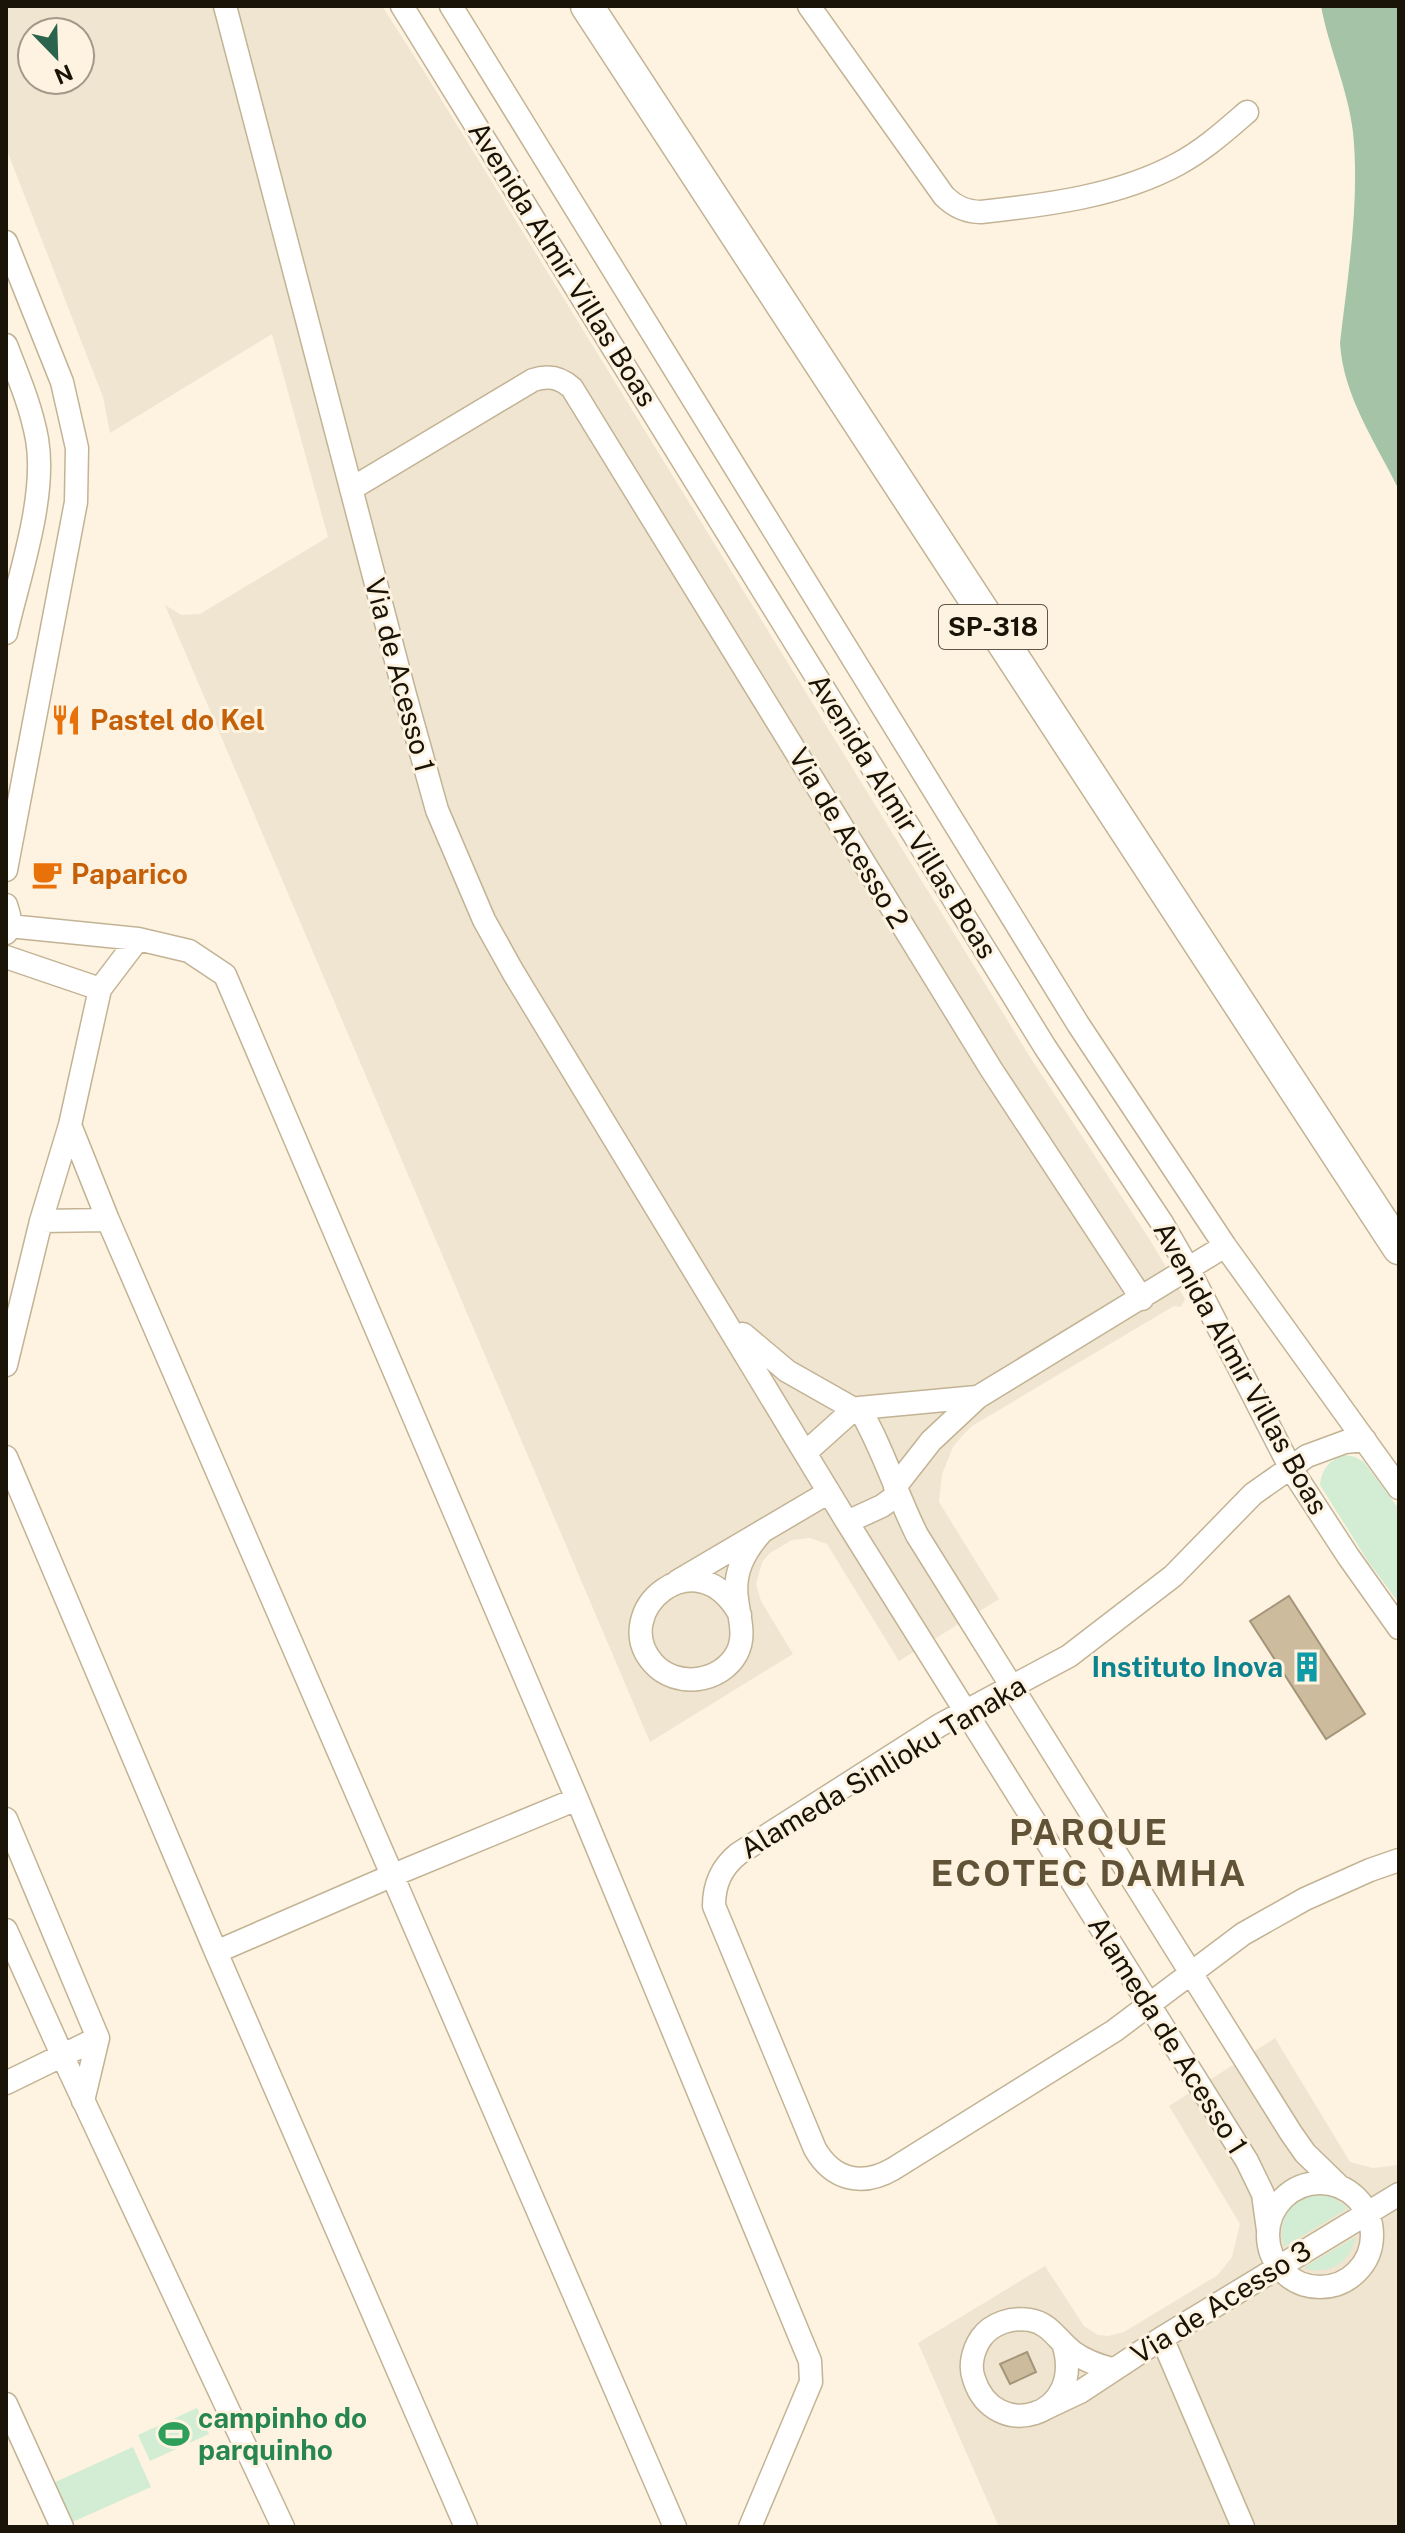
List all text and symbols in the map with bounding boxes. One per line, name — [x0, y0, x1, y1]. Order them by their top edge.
north arrow — [16, 16, 96, 96]
text: N — [51, 59, 77, 90]
street label: Avenida Almir Villas Boas — [462, 115, 665, 412]
street label: Via de Acesso 1 — [359, 574, 442, 775]
road number: SP-318 — [939, 605, 1047, 649]
street label: Avenida Almir Villas Boas — [802, 667, 1005, 964]
restaurant icon: Pastel do Kel — [49, 703, 83, 737]
place label: Pastel do Kel — [90, 703, 265, 736]
street label: Via de Acesso 2 — [783, 742, 916, 934]
cafe icon: Paparico — [30, 857, 64, 891]
place label: Paparico — [71, 857, 188, 890]
street label: Avenida Almir Villas Boas — [1147, 1216, 1336, 1520]
place label: Instituto Inova — [1092, 1650, 1283, 1683]
building icon: Instituto Inova — [1290, 1650, 1324, 1684]
street label: Alameda Sinlioku Tanaka — [734, 1668, 1031, 1865]
district label: PARQUE ECOTEC DAMHA — [931, 1811, 1247, 1894]
street label: Alameda de Acesso 1 — [1082, 1910, 1255, 2160]
street label: Via de Acesso 3 — [1125, 2233, 1317, 2370]
place label: campinho do parquinho — [198, 2401, 367, 2466]
sports icon: campinho do parquinho — [157, 2417, 191, 2451]

